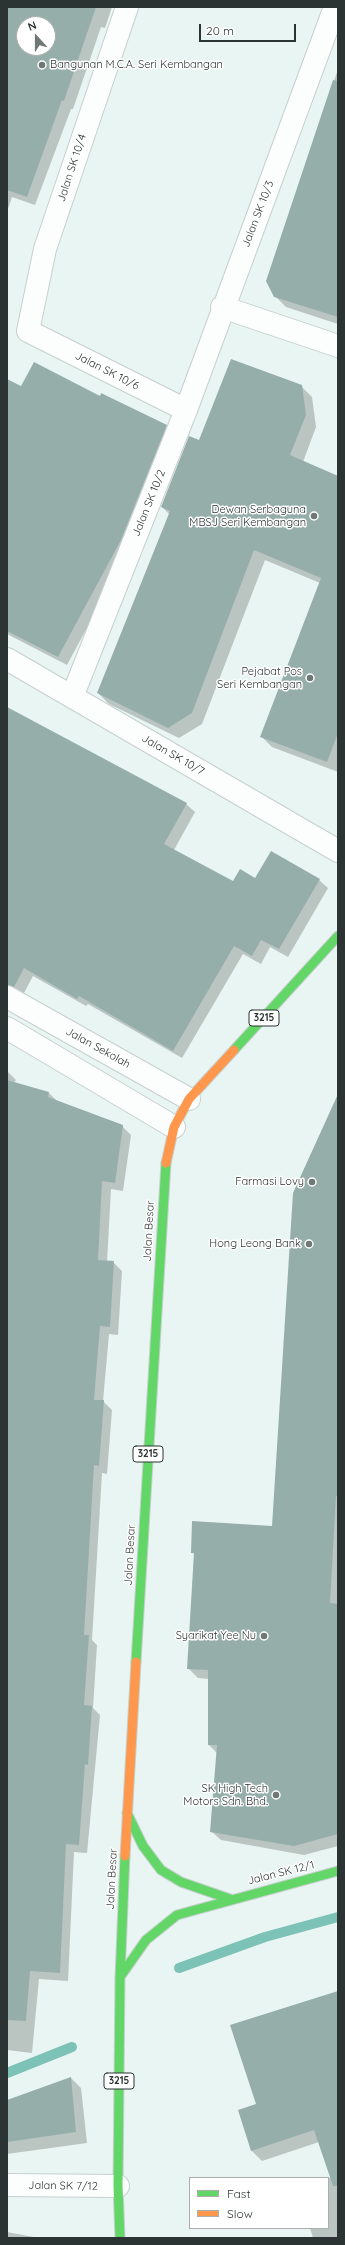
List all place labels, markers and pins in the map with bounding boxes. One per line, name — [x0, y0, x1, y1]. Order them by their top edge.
place label: Bangunan M.C.A. Seri Kembangan — [50, 58, 223, 72]
marker: Bangunan M.C.A. Seri Kembangan — [37, 60, 47, 70]
place label: Dewan Serbaguna MBSJ Seri Kembangan — [189, 503, 306, 529]
marker: Dewan Serbaguna MBSJ Seri Kembangan — [309, 511, 319, 521]
place label: Pejabat Pos Seri Kembangan — [217, 665, 302, 691]
marker: Pejabat Pos Seri Kembangan — [305, 673, 315, 683]
place label: Farmasi Lovy — [235, 1175, 304, 1189]
marker: Farmasi Lovy — [307, 1177, 317, 1187]
place label: Hong Leong Bank — [209, 1237, 301, 1251]
marker: Hong Leong Bank — [304, 1239, 314, 1249]
place label: Syarikat Yee Nu — [176, 1629, 256, 1643]
marker: Syarikat Yee Nu — [259, 1631, 269, 1641]
place label: SK High Tech Motors Sdn. Bhd. — [183, 1782, 268, 1808]
marker: SK High Tech Motors Sdn. Bhd. — [271, 1790, 281, 1800]

